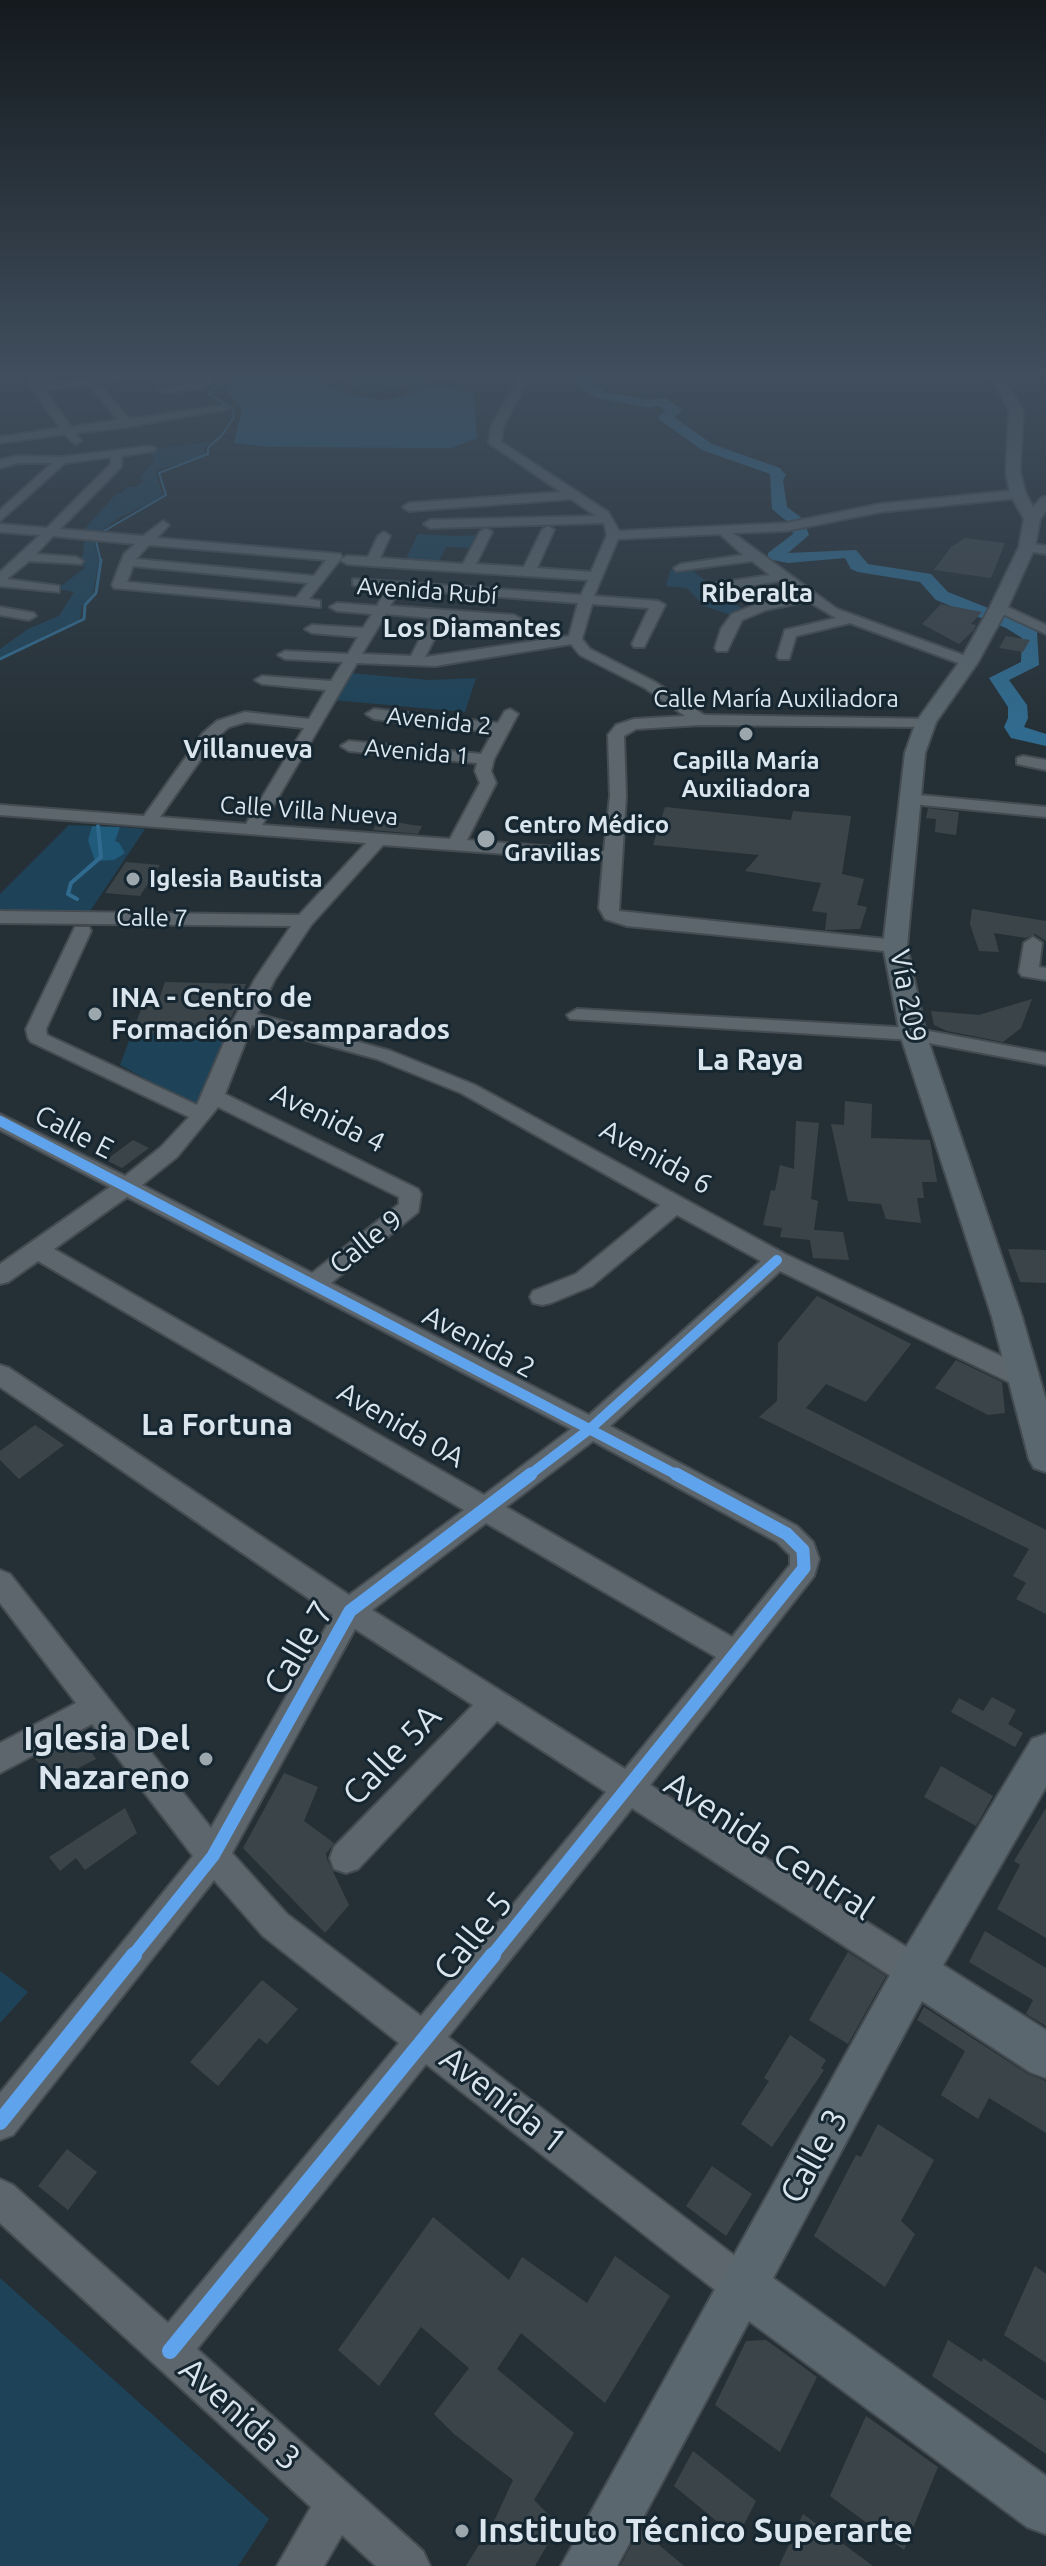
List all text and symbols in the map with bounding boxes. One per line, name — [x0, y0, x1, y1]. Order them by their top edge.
street label: Avenida Rubí — [356, 572, 498, 610]
district label: Riberalta — [701, 577, 813, 609]
district label: Los Diamantes — [383, 612, 561, 644]
street label: Calle María Auxiliadora — [653, 685, 899, 713]
street label: Avenida 2 — [385, 701, 493, 741]
marker: Capilla María Auxiliadora — [737, 725, 755, 743]
district label: Villanueva — [183, 733, 313, 765]
street label: Avenida 1 — [363, 733, 471, 771]
place label: Capilla María Auxiliadora — [672, 747, 820, 803]
street label: Calle Villa Nueva — [219, 790, 399, 832]
place label: Centro Médico Gravilias — [504, 811, 669, 867]
marker: Centro Médico Gravilias — [475, 828, 497, 850]
place label: Iglesia Bautista — [149, 865, 323, 893]
marker: Iglesia Bautista — [124, 870, 142, 888]
street label: Calle 7 — [116, 903, 188, 933]
street label: Vía 209 — [883, 947, 933, 1045]
place label: INA - Centro de Formación Desamparados — [111, 981, 450, 1047]
marker: INA - Centro de Formación Desamparados — [86, 1005, 104, 1023]
district label: La Raya — [696, 1042, 804, 1078]
street label: Avenida 4 — [266, 1076, 390, 1160]
street label: Calle E — [29, 1098, 119, 1166]
street label: Avenida 6 — [594, 1113, 718, 1201]
street label: Calle 9 — [323, 1203, 409, 1281]
street label: Avenida 2 — [417, 1298, 541, 1386]
street label: Avenida 0A — [332, 1375, 470, 1475]
district label: La Fortuna — [141, 1407, 293, 1443]
street label: Calle 7 — [255, 1594, 343, 1702]
street label: Calle 5A — [334, 1696, 450, 1814]
place label: Iglesia Del Nazareno — [23, 1719, 190, 1798]
marker: Iglesia Del Nazareno — [197, 1750, 215, 1768]
street label: Avenida Central — [657, 1763, 881, 1929]
street label: Calle 5 — [425, 1884, 521, 1988]
street label: Avenida 1 — [432, 2038, 574, 2162]
street label: Calle 3 — [771, 2102, 857, 2210]
street label: Avenida 3 — [171, 2349, 309, 2479]
place label: Instituto Técnico Superarte — [478, 2511, 913, 2551]
marker: Instituto Técnico Superarte — [453, 2522, 471, 2540]

